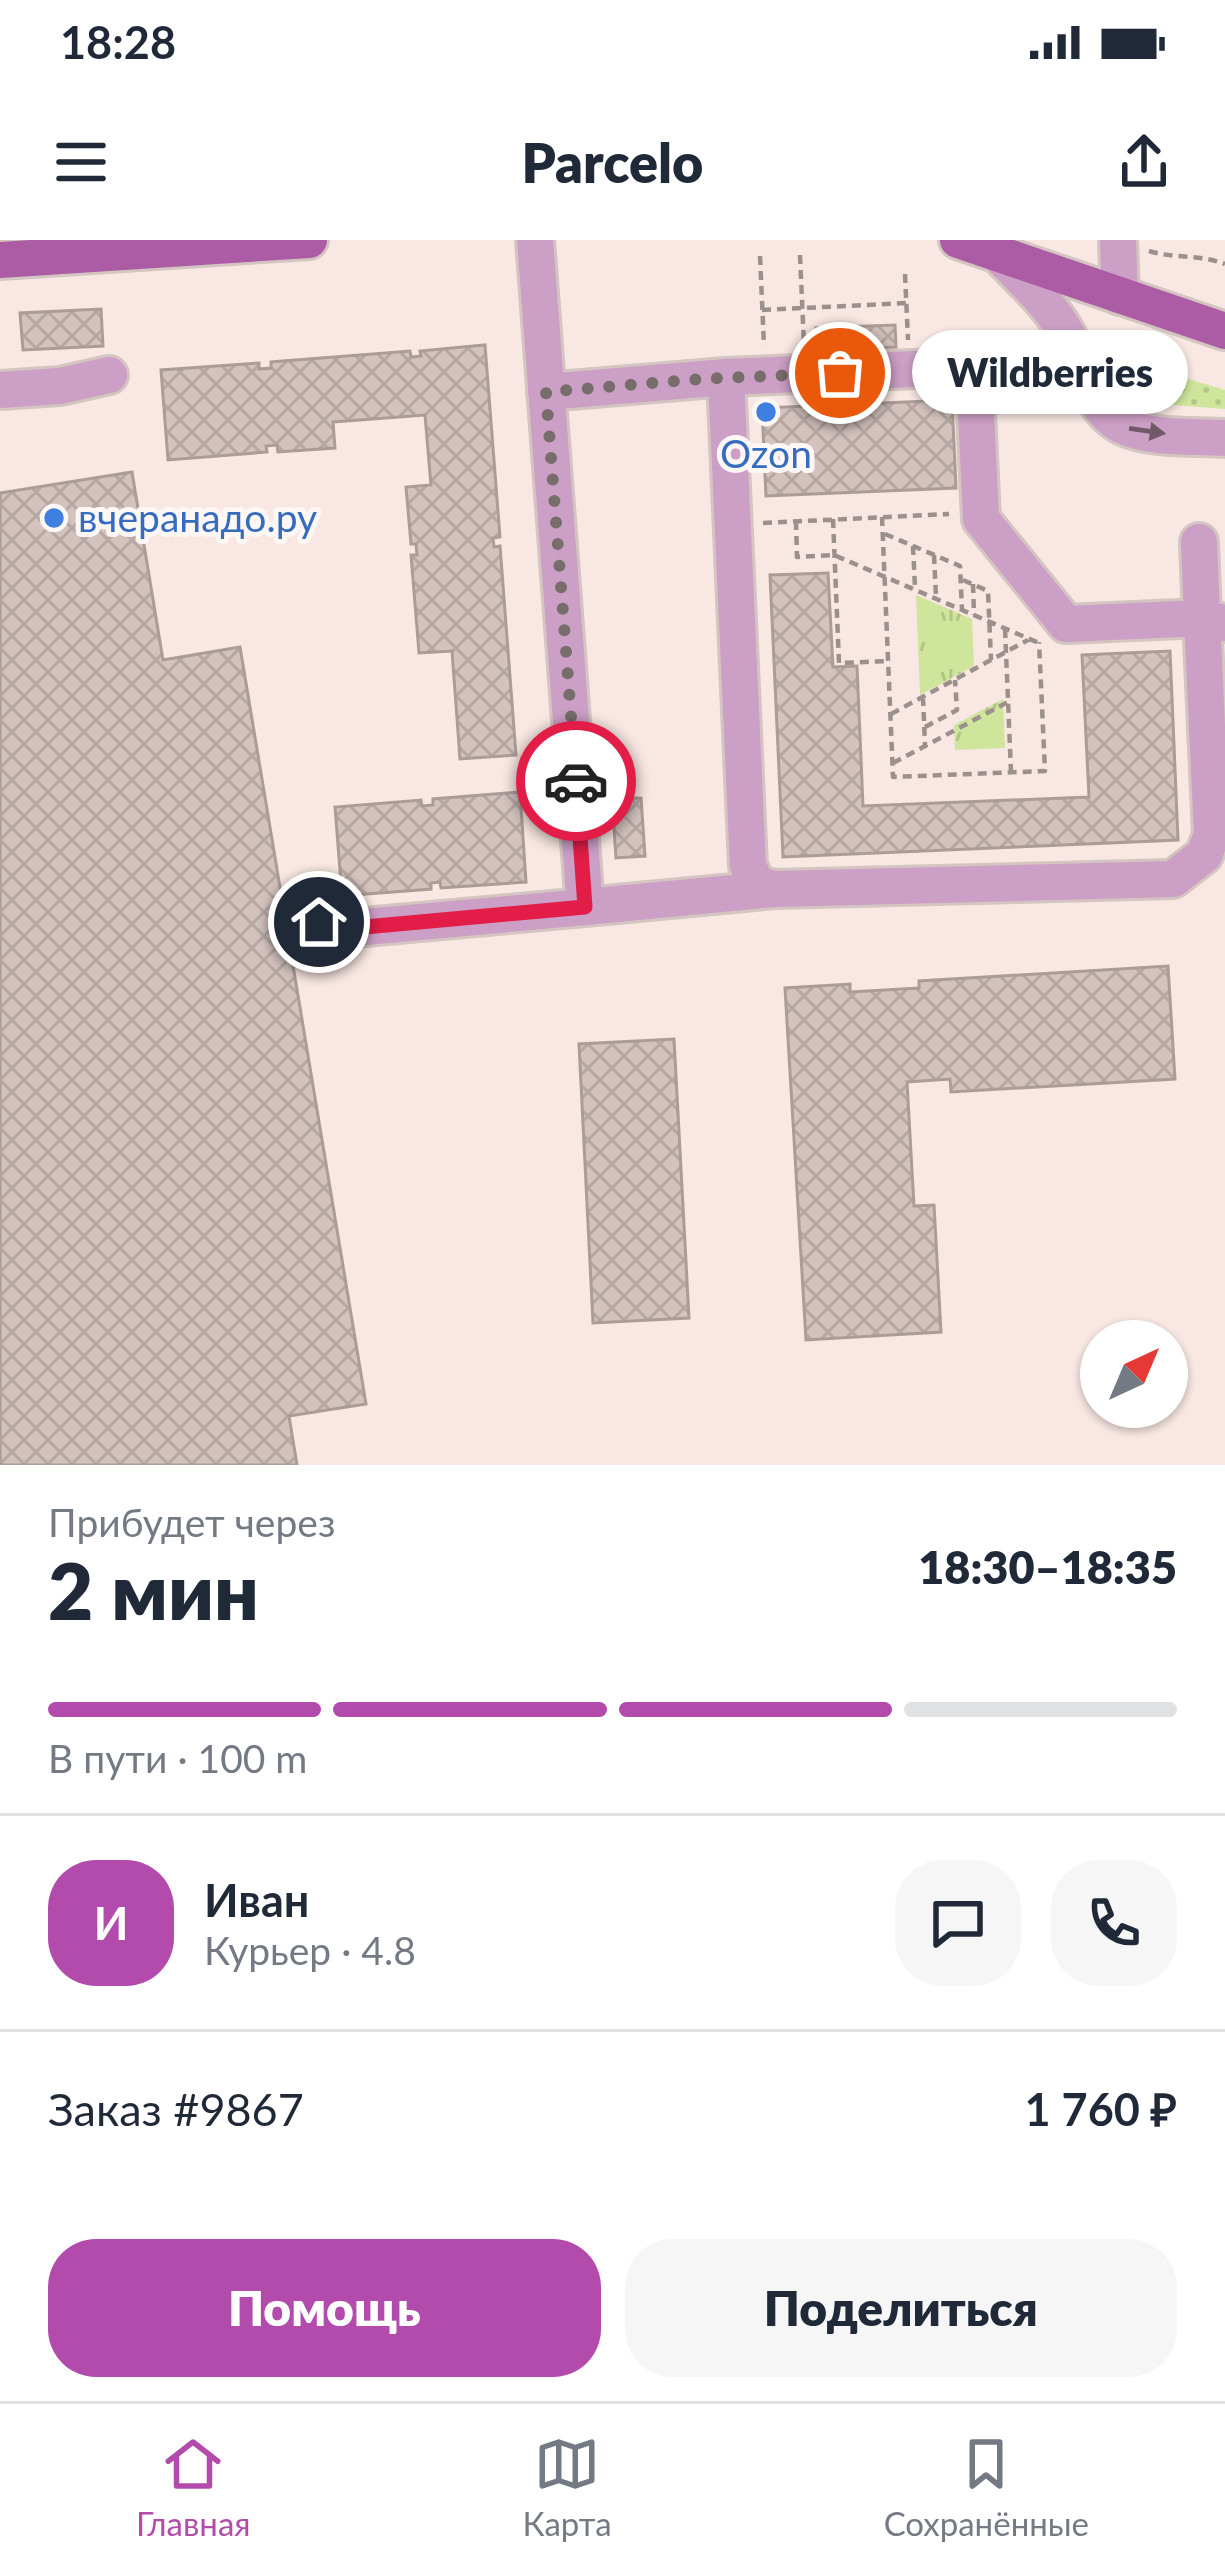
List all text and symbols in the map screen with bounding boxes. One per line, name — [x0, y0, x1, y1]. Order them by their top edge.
text: 18:28 — [60, 15, 176, 69]
icon: menu — [48, 129, 114, 195]
icon: share — [1111, 129, 1177, 195]
text: Parcelo — [522, 130, 703, 195]
pin — [789, 322, 891, 424]
callout: Wildberries — [912, 331, 1188, 415]
icon: bag — [807, 340, 873, 406]
text: Wildberries — [947, 349, 1153, 395]
marker: Ozon — [753, 399, 779, 425]
one-way arrow — [1129, 422, 1167, 441]
place label: Ozon — [720, 430, 812, 476]
place label: вчеранадо.ру — [78, 494, 317, 540]
marker: вчеранадо.ру — [41, 505, 67, 531]
courier — [516, 721, 636, 841]
icon: car — [543, 748, 609, 814]
pin — [268, 871, 370, 973]
icon: home — [286, 889, 352, 955]
north arrow — [1080, 1320, 1188, 1428]
map controls — [1080, 1320, 1188, 1428]
text: Прибудет через — [48, 1499, 335, 1545]
text: 18:30–18:35 — [918, 1540, 1177, 1594]
text: 2 мин — [48, 1543, 259, 1637]
text: В пути · 100 m — [48, 1735, 307, 1781]
button: chat — [895, 1860, 1021, 1986]
button: phone — [1051, 1860, 1177, 1986]
text: Иван — [204, 1873, 309, 1927]
text: И — [94, 1896, 128, 1950]
text: Курьер · 4.8 — [204, 1927, 416, 1973]
text: Заказ #9867 — [48, 2082, 304, 2136]
text: 1 760 ₽ — [1025, 2082, 1177, 2136]
button: Помощь — [48, 2239, 601, 2377]
button: Поделиться — [625, 2239, 1177, 2377]
tab: Главная — [136, 2431, 251, 2543]
tab: Карта — [523, 2431, 612, 2543]
tab: Сохранённые — [884, 2431, 1089, 2543]

